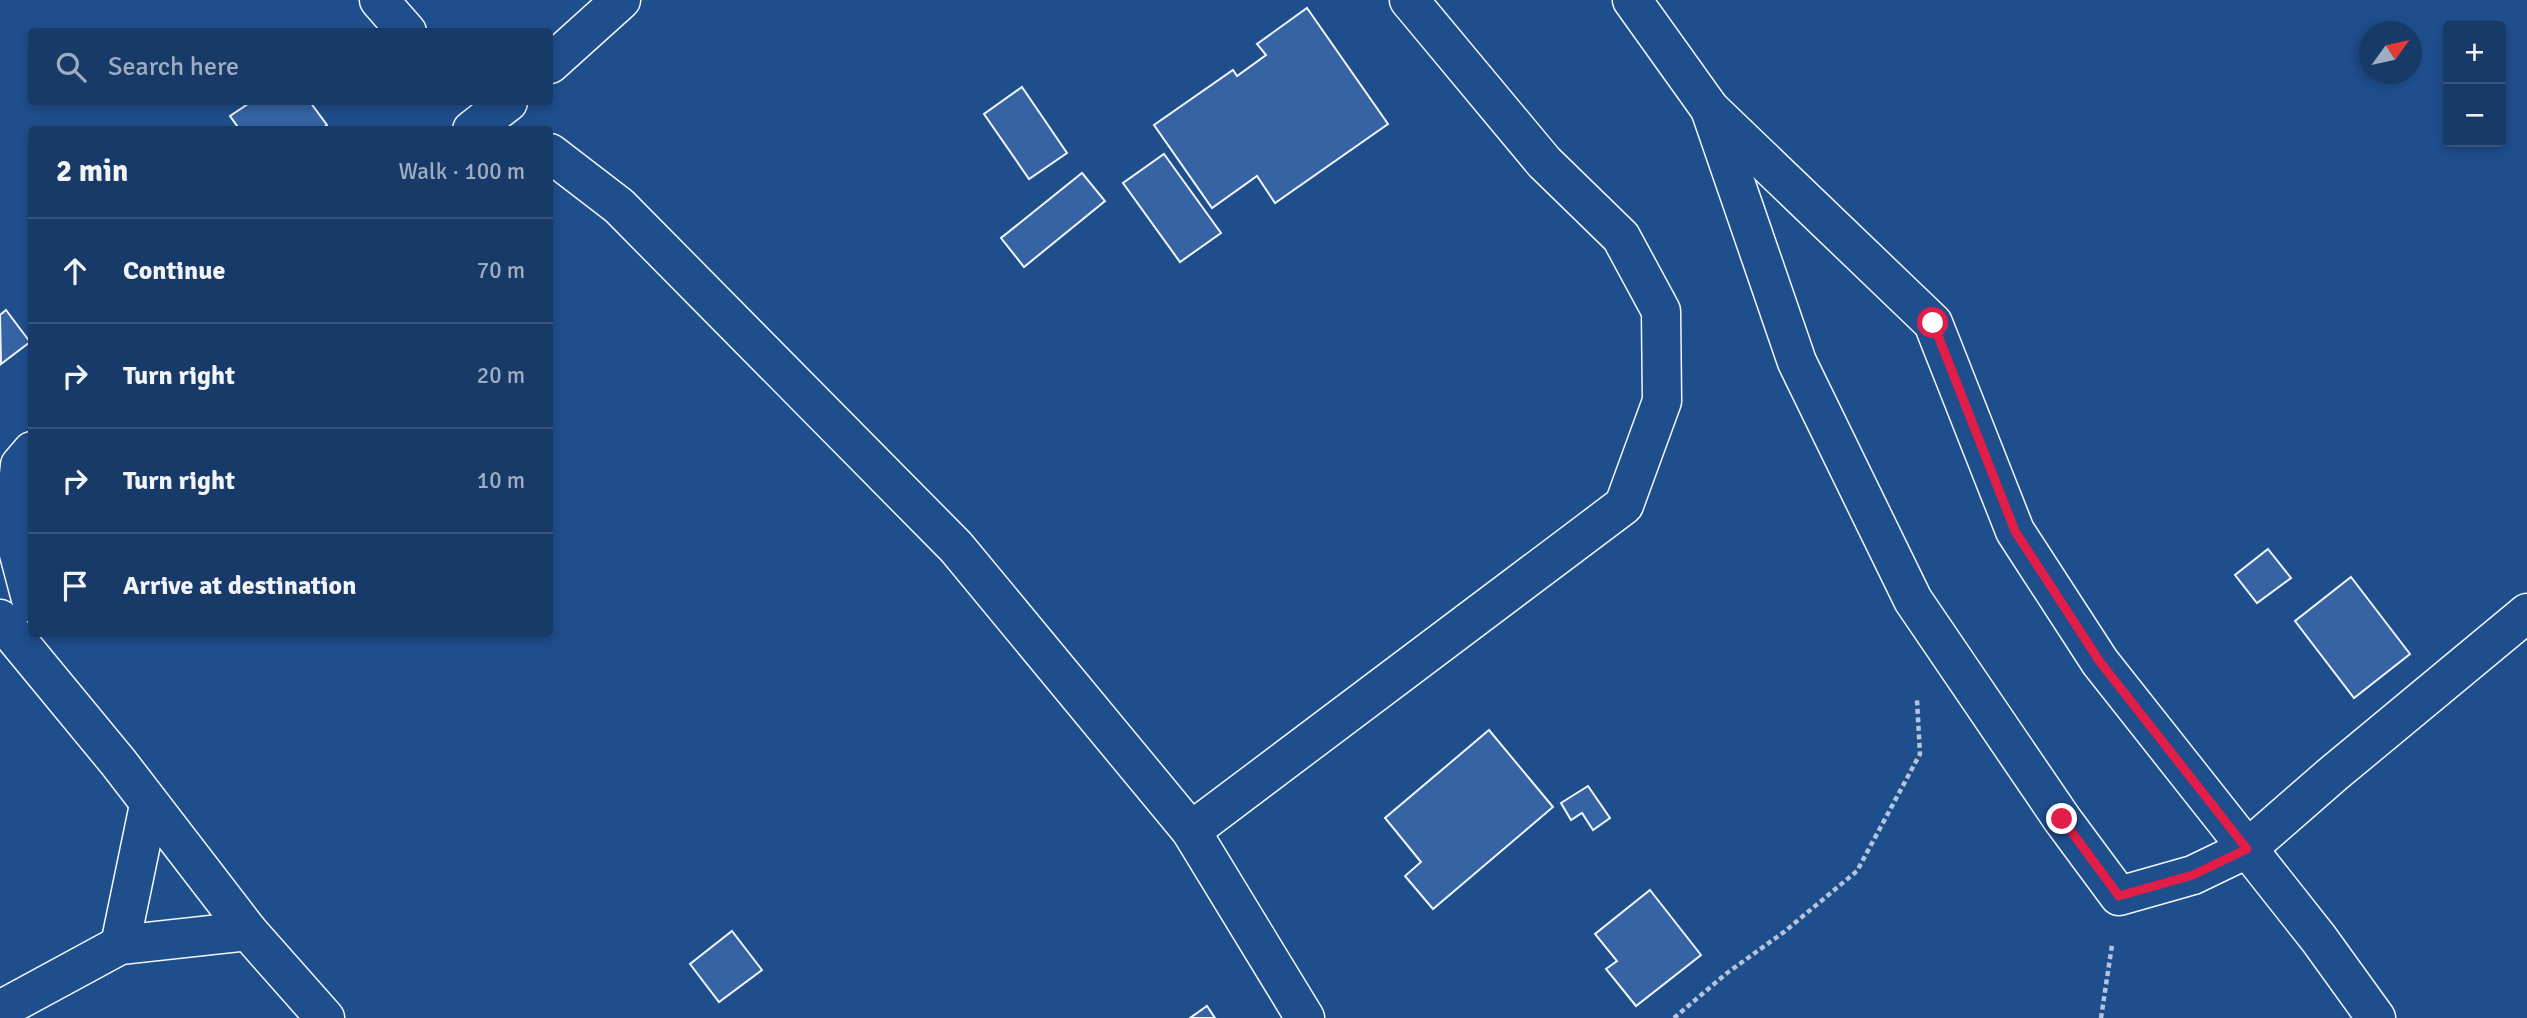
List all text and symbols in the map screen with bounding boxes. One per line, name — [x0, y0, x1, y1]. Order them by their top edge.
north arrow — [2359, 21, 2422, 84]
map controls — [2443, 21, 2506, 147]
button: + — [2443, 21, 2506, 84]
search box — [28, 28, 553, 105]
icon: search — [52, 48, 90, 86]
text: Search here — [108, 51, 239, 83]
button: − — [2443, 84, 2506, 147]
text: 2 min — [56, 153, 128, 190]
text: Walk · 100 m — [399, 157, 525, 186]
icon: ahead — [56, 252, 94, 290]
text: Continue — [123, 255, 225, 287]
text: 70 m — [477, 256, 525, 285]
route start — [1917, 307, 1948, 338]
icon: right — [56, 357, 94, 395]
text: Turn right — [123, 360, 235, 392]
text: 20 m — [477, 361, 525, 390]
icon: right — [56, 462, 94, 500]
text: Turn right — [123, 465, 235, 497]
text: 10 m — [477, 466, 525, 495]
icon: arrive — [56, 567, 94, 605]
text: Arrive at destination — [123, 570, 356, 602]
route end — [2046, 803, 2077, 834]

